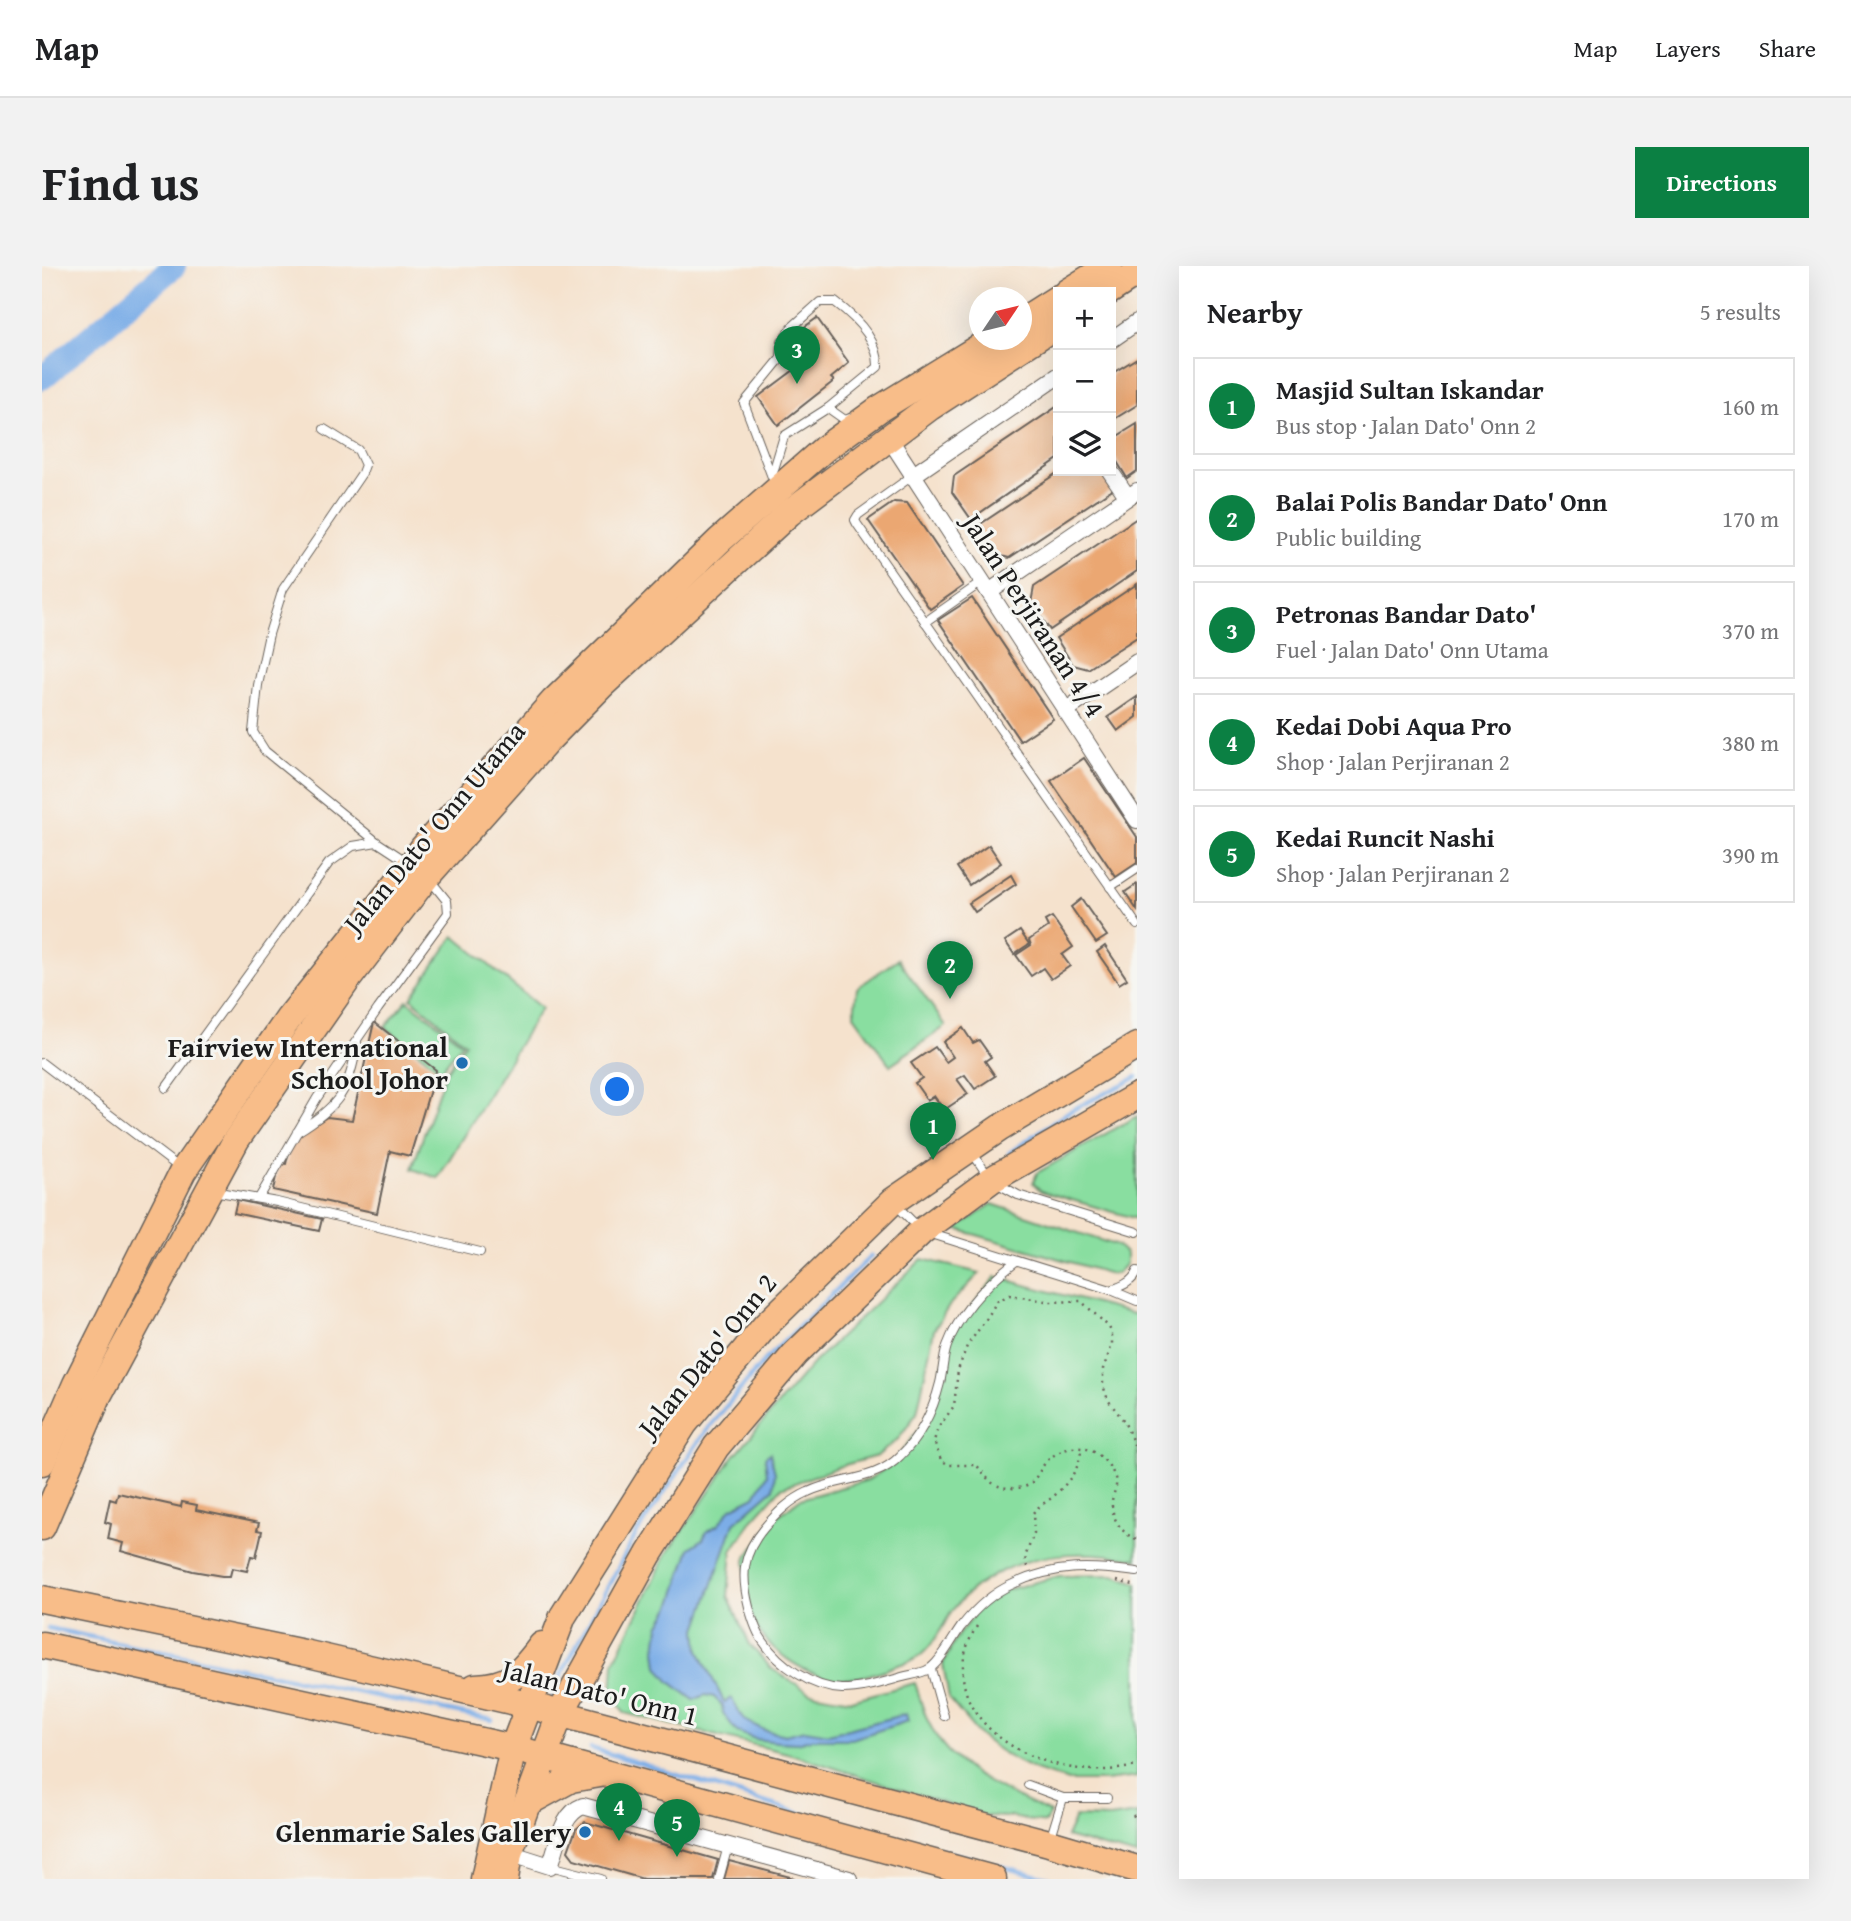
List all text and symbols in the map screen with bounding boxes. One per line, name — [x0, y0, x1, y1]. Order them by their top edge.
text: Map — [35, 24, 99, 72]
text: Map — [1574, 31, 1617, 66]
text: Layers — [1655, 31, 1721, 66]
text: Share — [1759, 31, 1816, 66]
text: Find us — [42, 146, 200, 218]
button: Directions — [1635, 147, 1809, 218]
north arrow — [969, 287, 1032, 350]
map controls — [1053, 287, 1116, 476]
button: + — [1053, 287, 1116, 350]
text: Nearby — [1207, 290, 1303, 334]
text: 5 results — [1700, 295, 1781, 328]
pin: 3 — [774, 326, 820, 384]
button: − — [1053, 350, 1116, 413]
text: Masjid Sultan Iskandar — [1276, 370, 1544, 409]
text: 1 — [1226, 390, 1238, 423]
text: 160 m — [1722, 390, 1779, 423]
text: Bus stop · Jalan Dato' Onn 2 — [1276, 409, 1536, 442]
button: layers — [1053, 413, 1116, 476]
text: Balai Polis Bandar Dato' Onn — [1276, 482, 1607, 521]
street label: Jalan Perjiranan 4/4 — [951, 502, 1116, 725]
text: 2 — [1226, 502, 1238, 535]
text: 170 m — [1722, 502, 1779, 535]
text: Public building — [1276, 521, 1421, 554]
text: Petronas Bandar Dato' — [1276, 594, 1537, 633]
text: 3 — [1226, 614, 1238, 647]
text: 370 m — [1722, 614, 1779, 647]
text: Fuel · Jalan Dato' Onn Utama — [1276, 633, 1549, 666]
text: Kedai Dobi Aqua Pro — [1276, 706, 1512, 745]
street label: Jalan Dato' Onn Utama — [331, 711, 535, 944]
text: 4 — [1226, 726, 1238, 759]
text: 380 m — [1722, 726, 1779, 759]
text: Shop · Jalan Perjiranan 2 — [1276, 745, 1510, 778]
text: Kedai Runcit Nashi — [1276, 818, 1495, 857]
text: 5 — [1226, 838, 1238, 871]
text: 390 m — [1722, 838, 1779, 871]
text: Shop · Jalan Perjiranan 2 — [1276, 857, 1510, 890]
pin: 2 — [927, 941, 973, 999]
place label: Fairview International School Johor — [168, 1026, 448, 1099]
marker: Fairview International School Johor — [454, 1055, 470, 1071]
your location — [600, 1072, 634, 1106]
pin: 1 — [910, 1102, 956, 1160]
street label: Jalan Dato' Onn 2 — [626, 1264, 786, 1448]
street label: Jalan Dato' Onn 1 — [495, 1647, 703, 1736]
pin: 4 — [596, 1783, 642, 1841]
pin: 5 — [654, 1799, 700, 1857]
place label: Glenmarie Sales Gallery — [276, 1811, 572, 1852]
marker: Glenmarie Sales Gallery — [577, 1824, 593, 1840]

